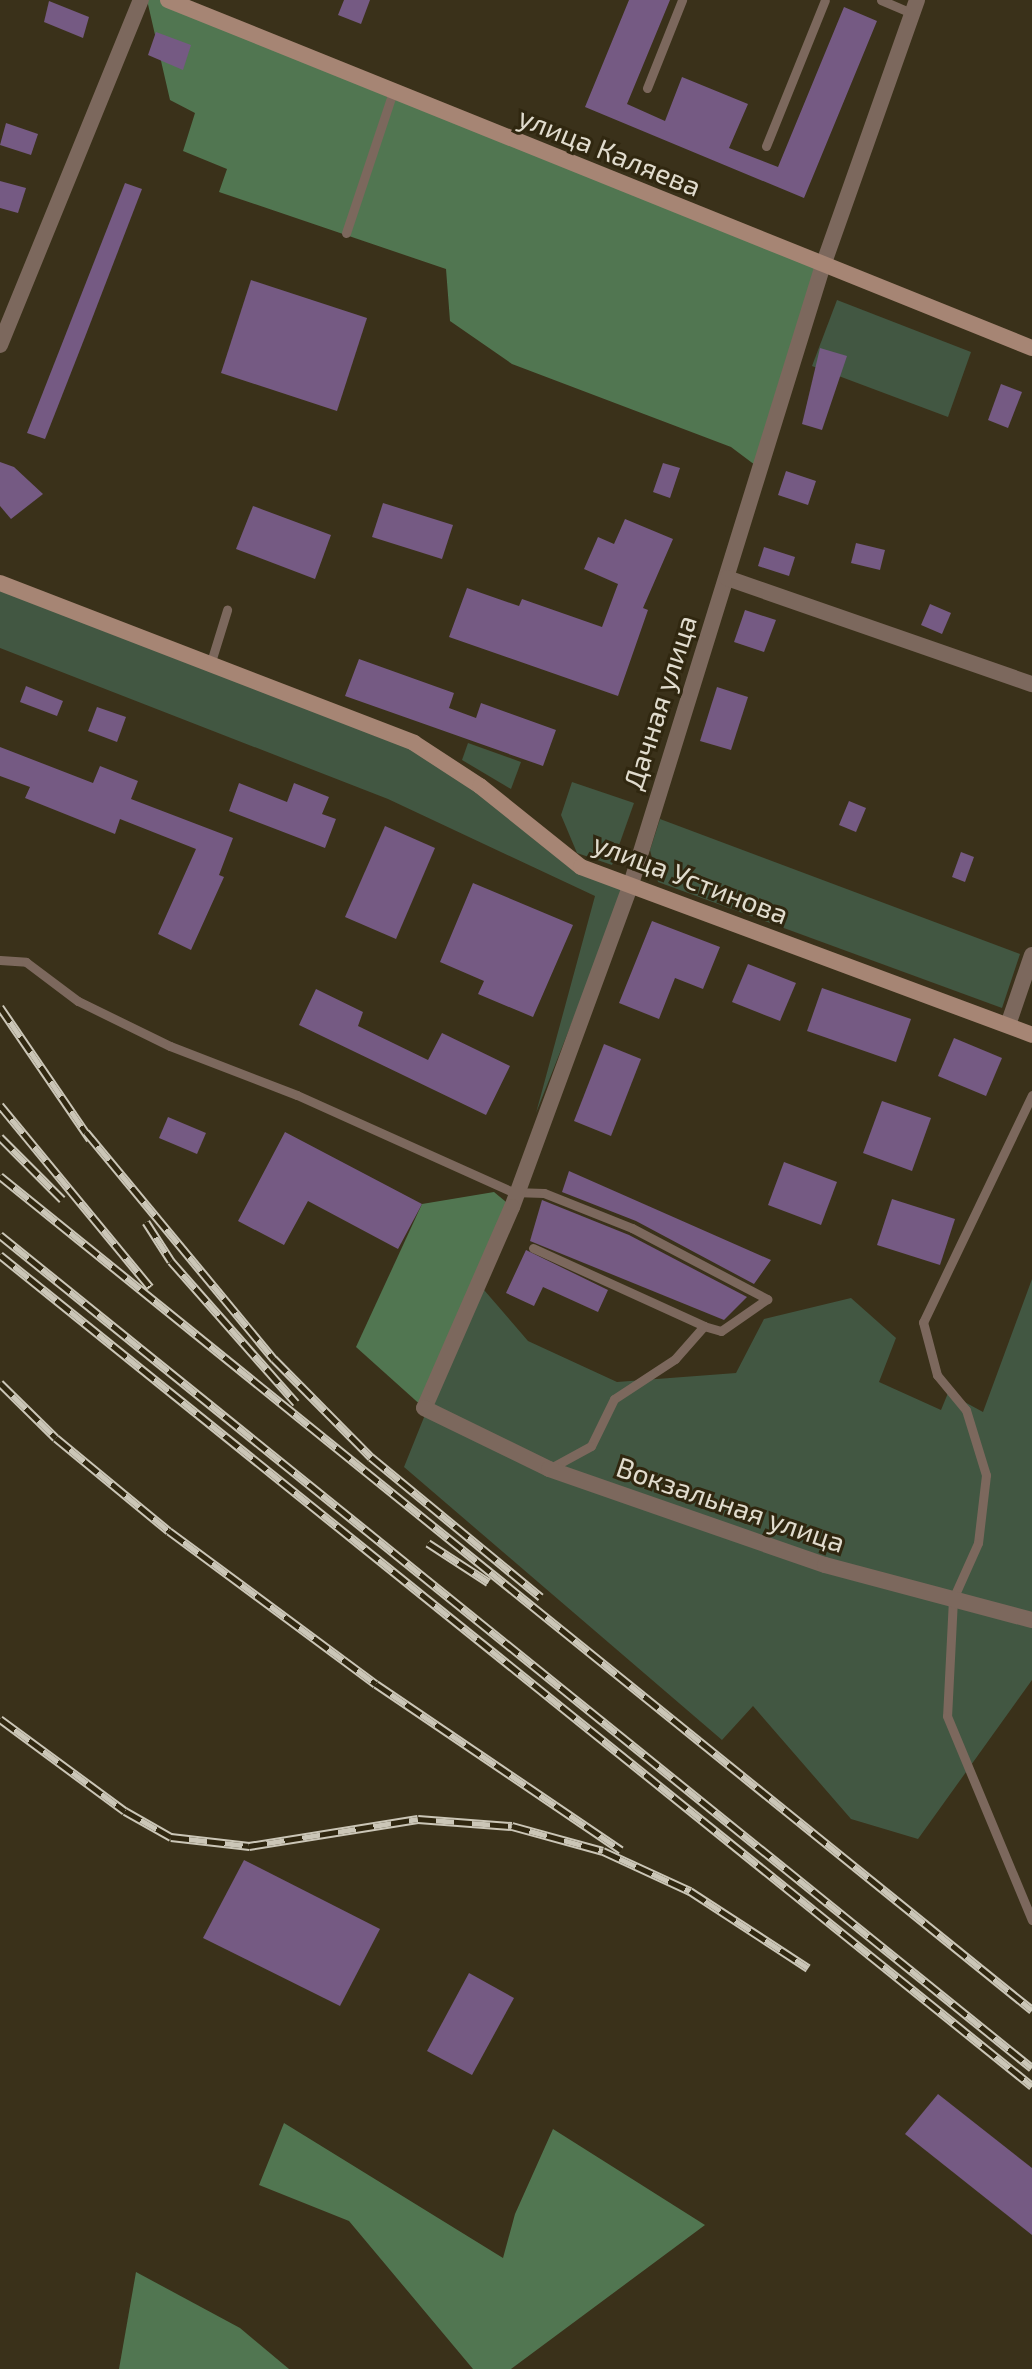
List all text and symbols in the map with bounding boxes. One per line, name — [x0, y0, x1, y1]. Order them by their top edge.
street label: улица Каляева — [514, 99, 706, 203]
street label: Дачная улица — [615, 611, 703, 793]
street label: улица Устинова — [589, 825, 793, 931]
street label: Вокзальная улица — [612, 1449, 850, 1559]

